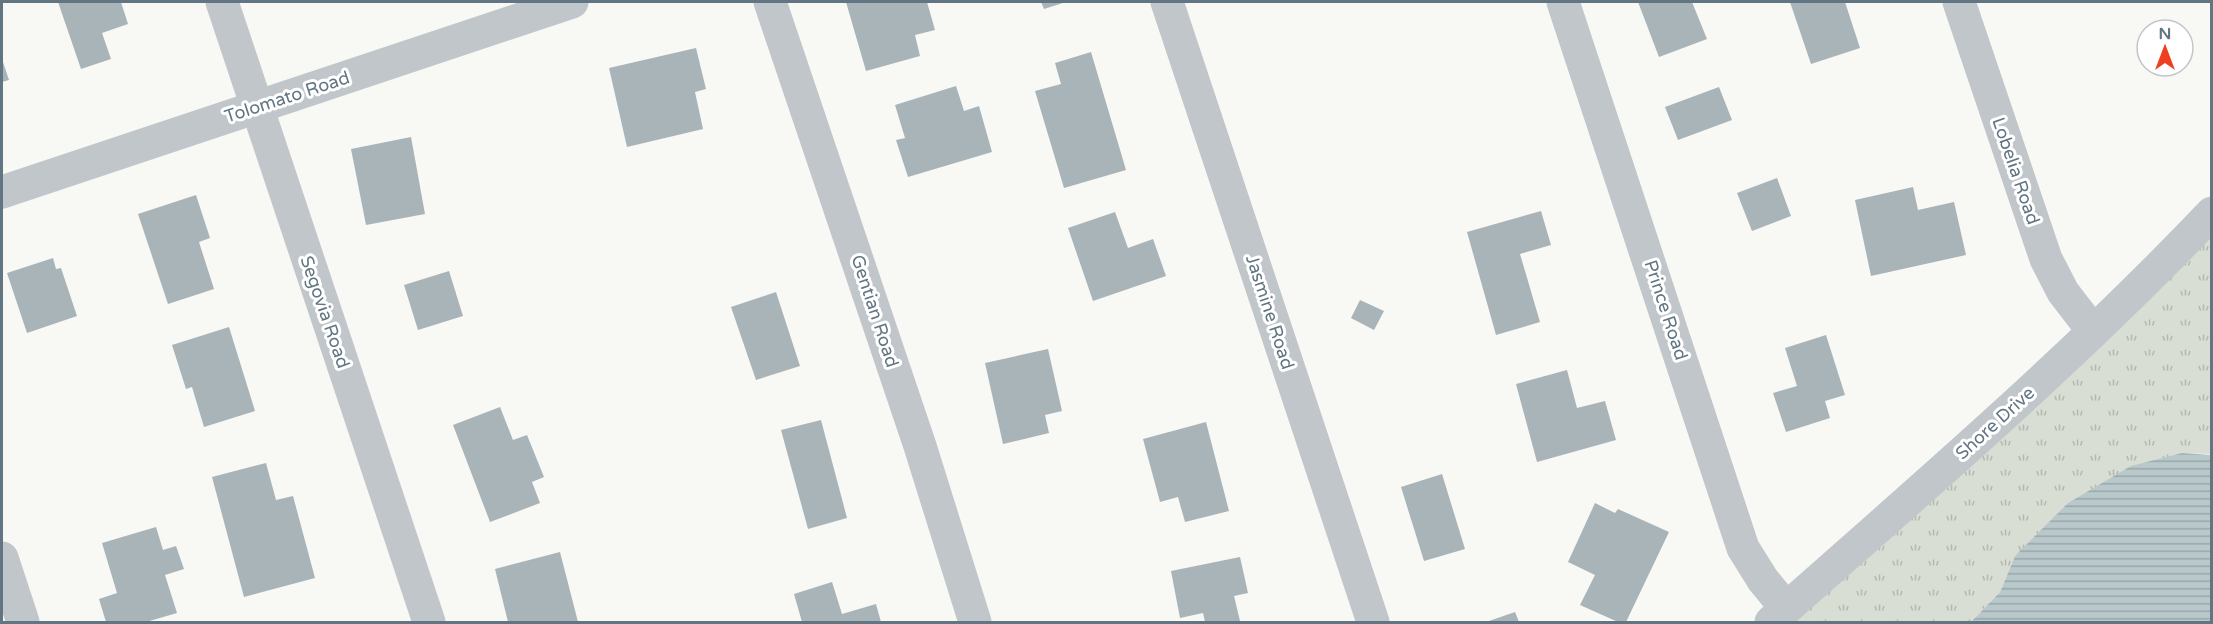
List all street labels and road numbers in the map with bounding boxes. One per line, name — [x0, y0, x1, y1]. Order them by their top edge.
street label: Tolomato Road — [222, 66, 352, 128]
street label: Lobelia Road — [1987, 115, 2045, 227]
street label: Gentian Road — [846, 252, 904, 370]
street label: Jasmine Road — [1241, 252, 1299, 372]
street label: Segovia Road — [295, 253, 355, 371]
street label: Prince Road — [1639, 257, 1693, 363]
street label: Shore Drive — [1951, 382, 2039, 464]

